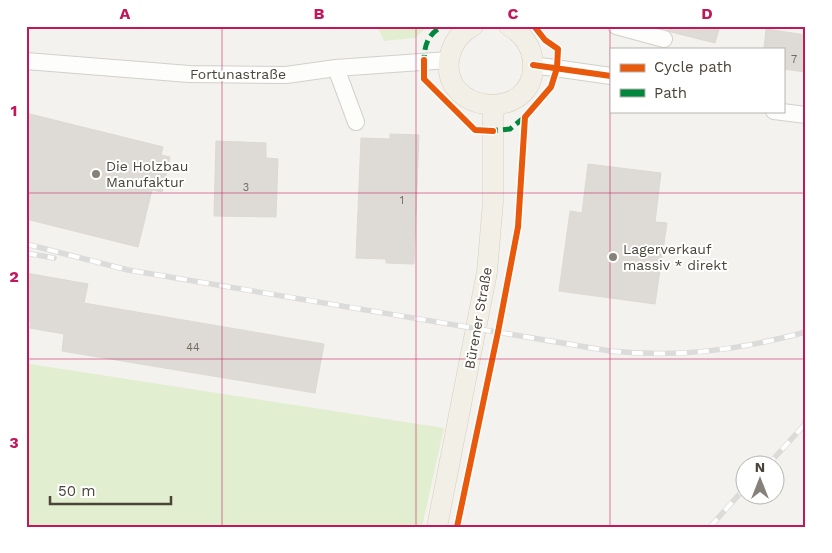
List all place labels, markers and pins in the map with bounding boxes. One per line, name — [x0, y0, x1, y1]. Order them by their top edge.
place label: Die Holzbau Manufaktur — [106, 158, 188, 190]
marker: Die Holzbau Manufaktur — [90, 168, 102, 180]
place label: Lagerverkauf massiv * direkt — [623, 241, 727, 273]
marker: Lagerverkauf massiv * direkt — [607, 251, 619, 263]

